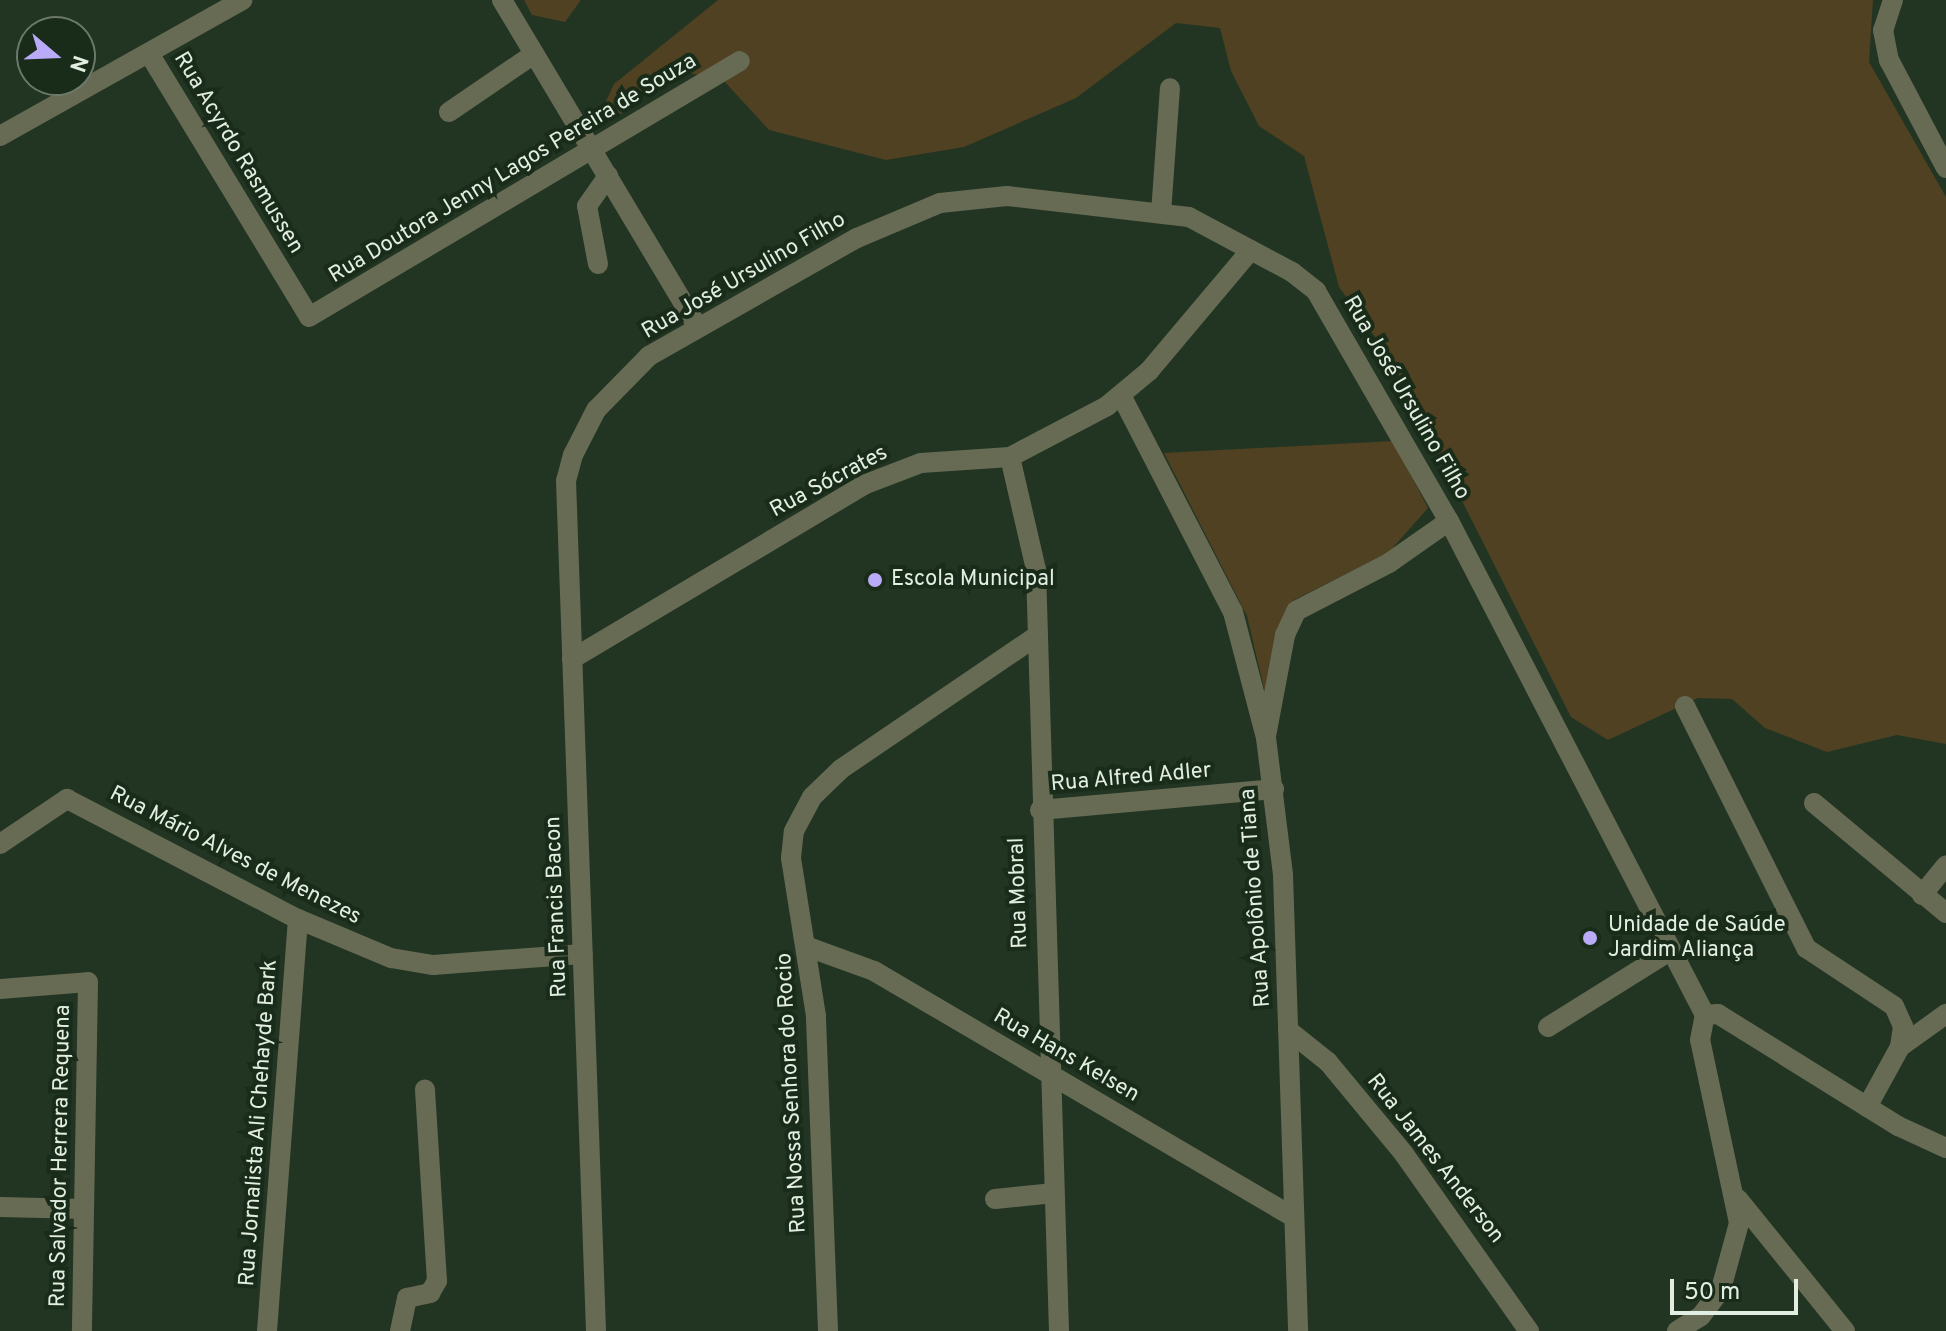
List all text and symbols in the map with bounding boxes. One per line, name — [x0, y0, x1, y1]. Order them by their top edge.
north arrow — [16, 16, 96, 96]
street label: Rua Acyrdo Rasmussen — [167, 47, 309, 259]
street label: Rua Doutora Jenny Lagos Pereira de Souza — [325, 49, 701, 289]
text: N — [62, 51, 93, 75]
street label: Rua José Ursulino Filho — [637, 207, 851, 345]
street label: Rua José Ursulino Filho — [1337, 291, 1475, 505]
street label: Rua Sócrates — [766, 440, 892, 524]
place label: Escola Municipal — [891, 567, 1055, 593]
marker: Escola Municipal — [866, 571, 884, 589]
street label: Rua Alfred Adler — [1049, 758, 1213, 798]
street label: Rua Mário Alves de Menezes — [104, 781, 366, 931]
street label: Rua Apolônio de Tiana — [1235, 787, 1277, 1009]
street label: Rua Francis Bacon — [541, 816, 573, 998]
street label: Rua Mobral — [1004, 837, 1034, 949]
place label: Unidade de Saúde Jardim Aliança — [1608, 912, 1785, 964]
marker: Unidade de Saúde Jardim Aliança — [1579, 927, 1601, 949]
street label: Rua Nossa Senhora do Rocio — [771, 952, 813, 1234]
street label: Rua Jornalista Ali Chehayde Bark — [234, 958, 284, 1288]
street label: Rua Salvador Herrera Requena — [45, 1004, 77, 1308]
street label: Rua Hans Kelsen — [988, 1004, 1144, 1108]
street label: Rua James Anderson — [1360, 1069, 1510, 1249]
scale bar — [1674, 1263, 1802, 1313]
text: 50 m — [1684, 1278, 1740, 1308]

